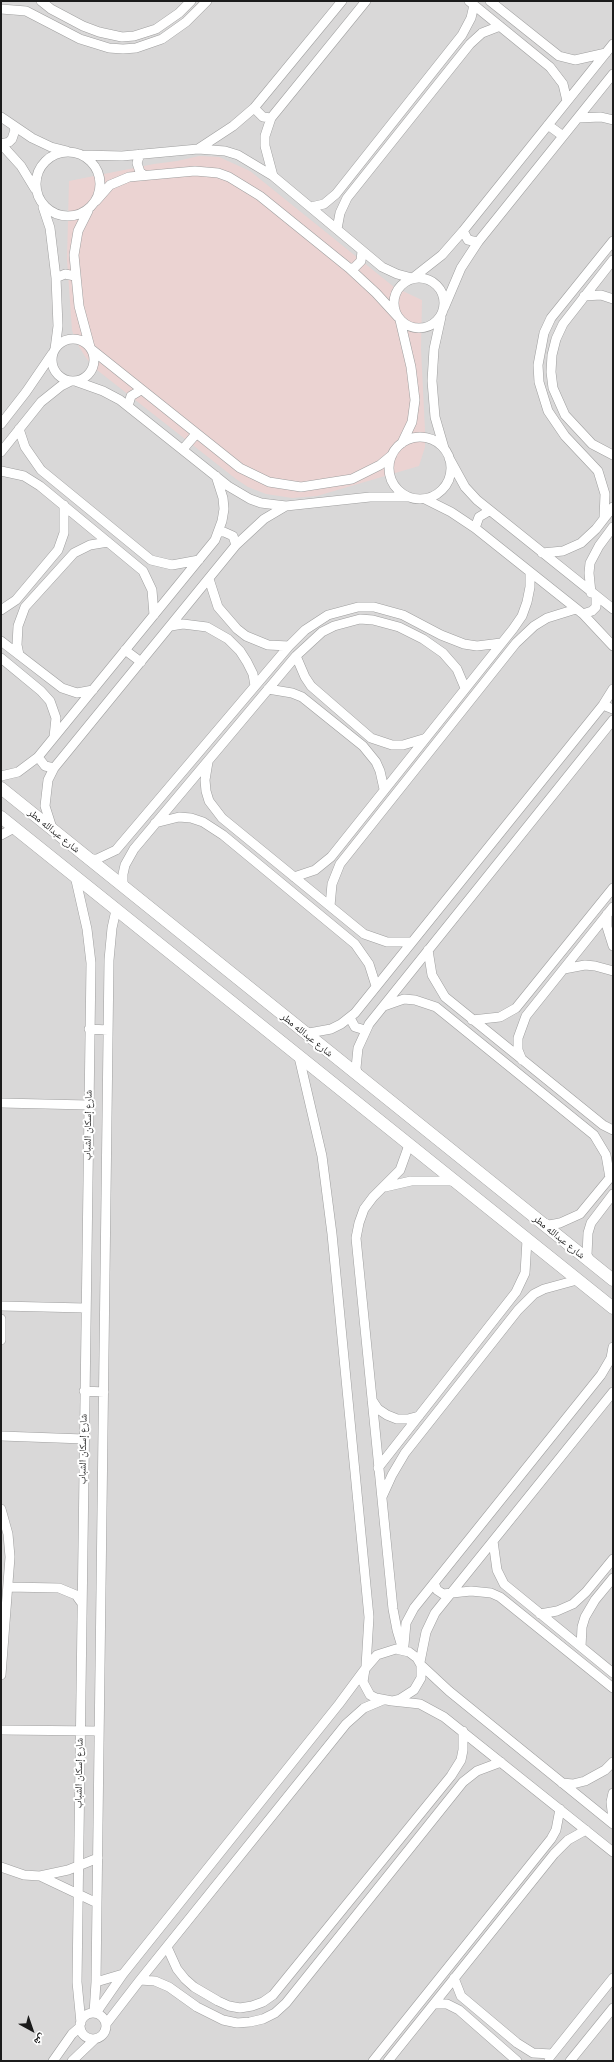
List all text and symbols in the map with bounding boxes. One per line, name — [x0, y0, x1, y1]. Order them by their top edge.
street label: شارع عبدالله مطر — [26, 806, 82, 856]
street label: شارع عبدالله مطر — [279, 1010, 335, 1060]
street label: شارع إسكان الشباب — [81, 1090, 95, 1160]
street label: شارع عبدالله مطر — [531, 1212, 587, 1262]
street label: شارع إسكان الشباب — [76, 1414, 90, 1484]
street label: شارع إسكان الشباب — [72, 1738, 86, 1808]
north arrow — [12, 2010, 52, 2050]
text: ش — [31, 2031, 49, 2048]

